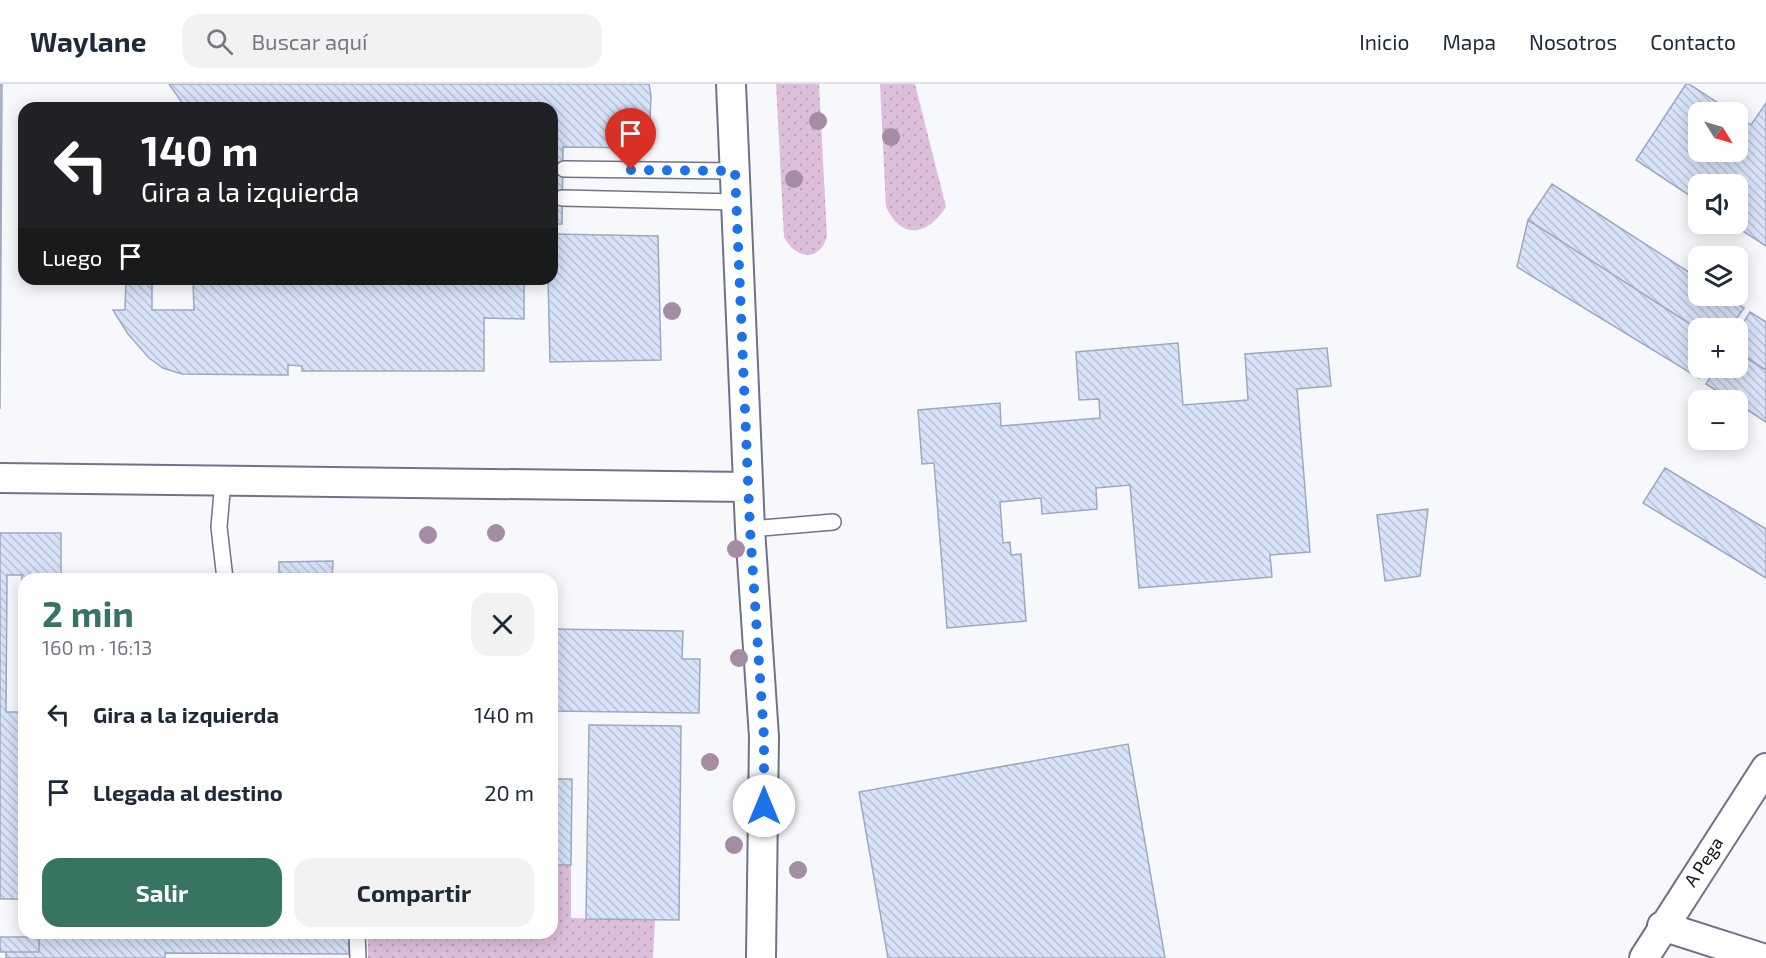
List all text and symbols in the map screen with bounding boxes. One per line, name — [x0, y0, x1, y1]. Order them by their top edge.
search box — [182, 14, 602, 68]
text: Waylane — [30, 24, 146, 58]
icon: search — [203, 25, 236, 58]
text: Buscar aquí — [251, 28, 368, 54]
text: Inicio — [1359, 29, 1409, 54]
text: Mapa — [1442, 29, 1496, 54]
text: Nosotros — [1529, 29, 1617, 54]
text: Contacto — [1650, 29, 1736, 54]
north arrow — [1688, 102, 1748, 162]
map controls — [1688, 102, 1748, 450]
pin — [605, 108, 656, 170]
icon: arrive — [614, 117, 647, 150]
text: 140 m — [141, 124, 258, 174]
icon: left — [42, 126, 120, 204]
button: sound — [1688, 174, 1748, 234]
text: Gira a la izquierda — [141, 175, 359, 207]
icon: arrive — [114, 240, 147, 273]
text: Luego — [42, 244, 102, 270]
button: layers — [1688, 246, 1748, 306]
button: + — [1688, 318, 1748, 378]
button: − — [1688, 390, 1748, 450]
text: 2 min — [42, 591, 134, 634]
button: close — [471, 593, 534, 656]
text: 160 m · 16:13 — [42, 635, 152, 659]
icon: left — [42, 698, 75, 731]
text: Gira a la izquierda — [93, 701, 279, 727]
text: 140 m — [474, 701, 534, 727]
position arrow — [732, 774, 796, 838]
icon: arrive — [42, 776, 75, 809]
text: Llegada al destino — [93, 779, 283, 805]
text: 20 m — [484, 779, 534, 805]
street label: A Pega — [1679, 832, 1727, 890]
button: Salir — [42, 858, 282, 927]
button: Compartir — [294, 858, 534, 927]

